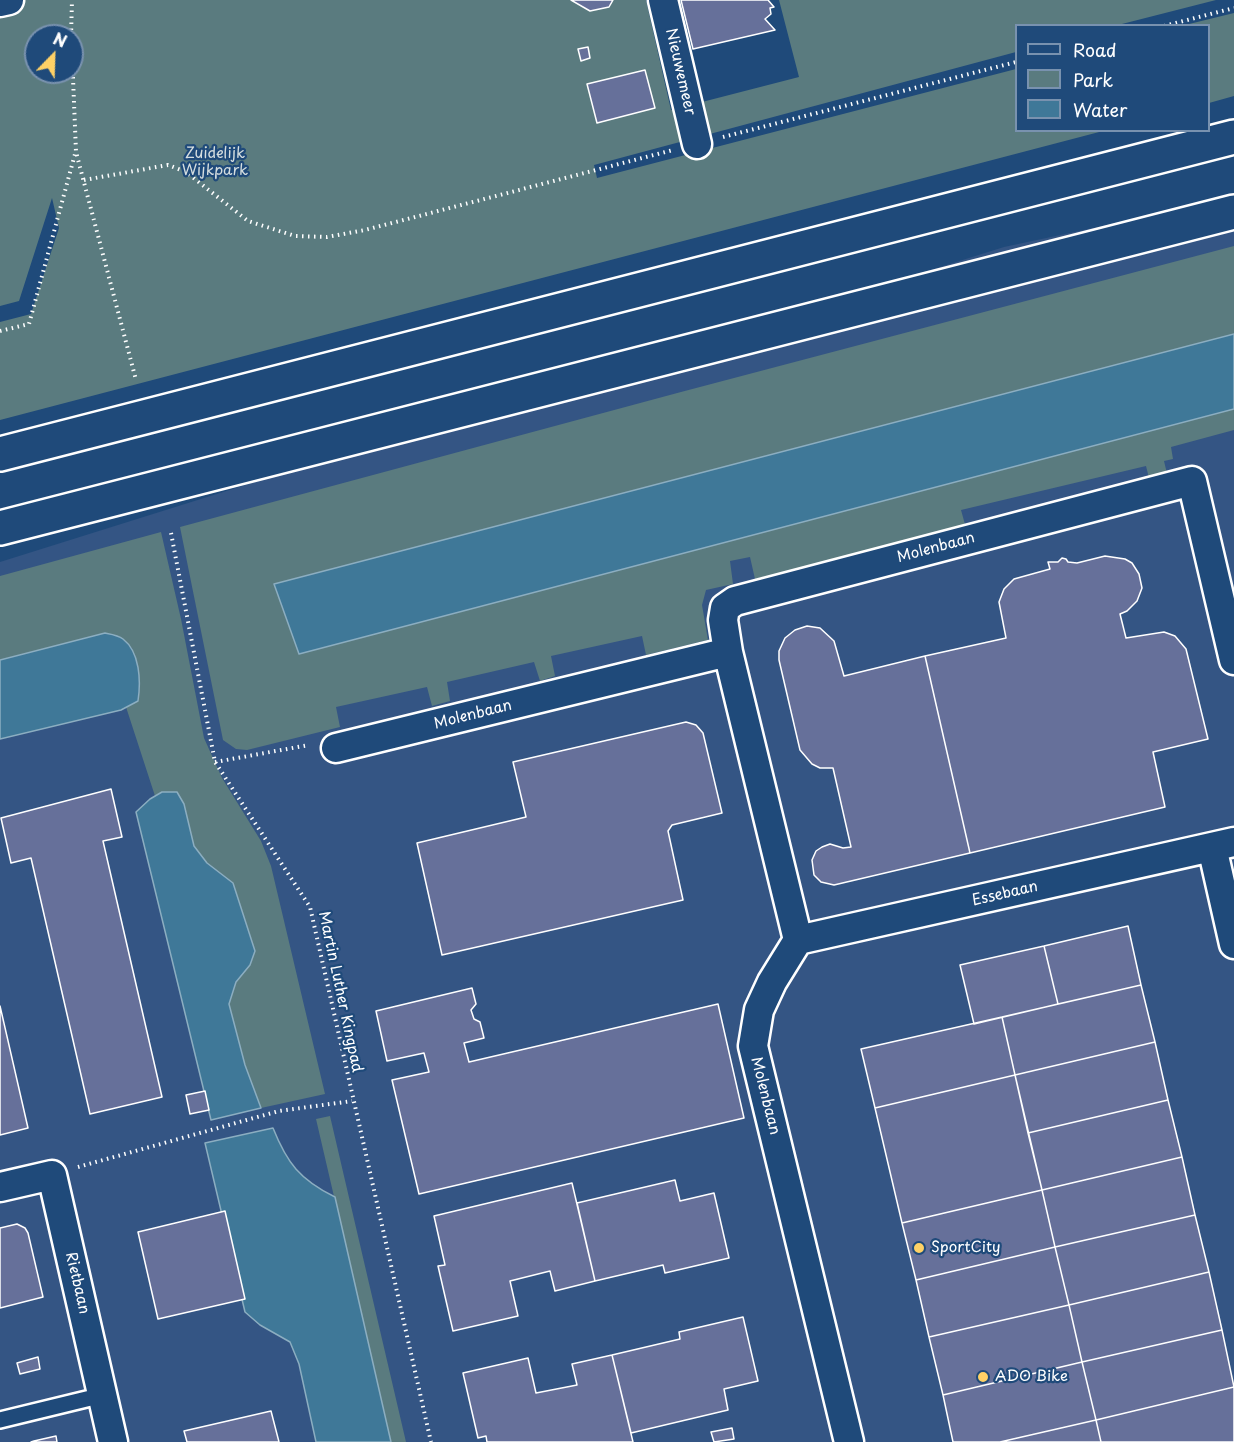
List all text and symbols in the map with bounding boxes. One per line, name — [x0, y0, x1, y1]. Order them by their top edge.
north arrow — [24, 24, 84, 84]
legend — [1015, 24, 1210, 132]
text: N — [50, 26, 71, 53]
street label: Nieuwemeer — [661, 27, 699, 117]
text: Road — [1073, 36, 1117, 63]
text: Park — [1073, 66, 1113, 93]
text: Water — [1073, 96, 1127, 123]
park label: Zuidelijk Wijkpark — [182, 145, 248, 180]
street label: Molenbaan — [895, 529, 977, 567]
street label: Molenbaan — [432, 697, 514, 733]
street label: Essebaan — [970, 878, 1040, 910]
street label: Martin Luther Kingpad — [314, 910, 366, 1074]
street label: Molenbaan — [747, 1055, 783, 1137]
place label: SportCity — [931, 1239, 1001, 1257]
marker: SportCity — [912, 1241, 926, 1255]
street label: Rietbaan — [61, 1250, 93, 1316]
place label: ADO Bike — [995, 1368, 1068, 1386]
marker: ADO Bike — [976, 1370, 990, 1384]

